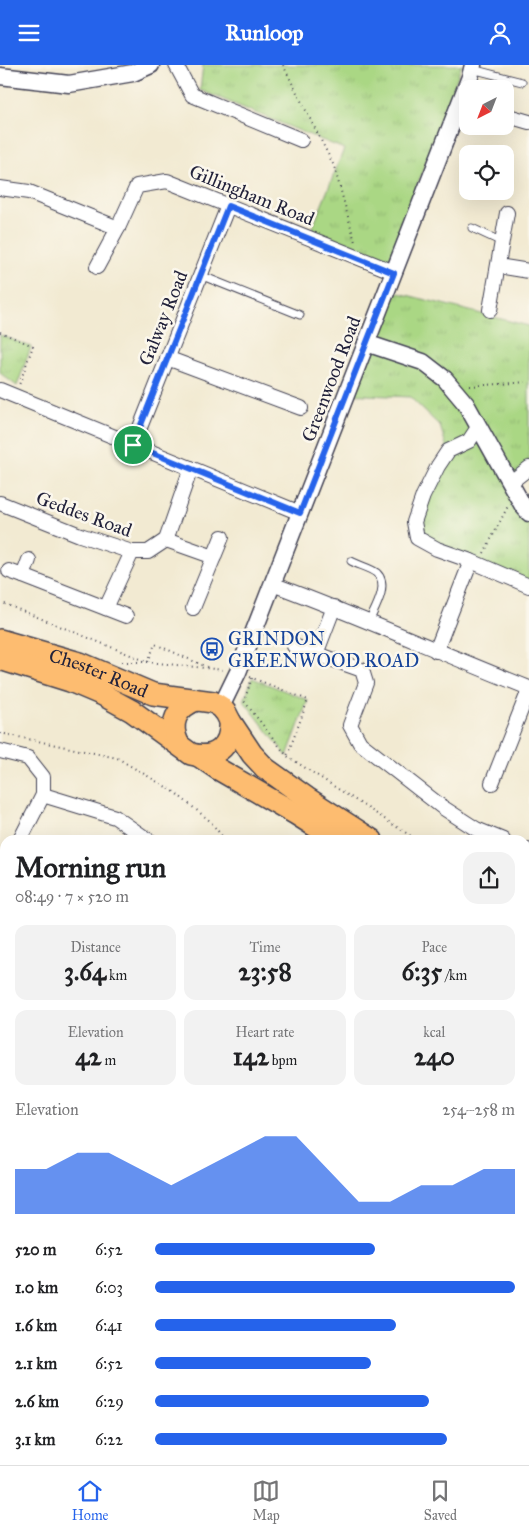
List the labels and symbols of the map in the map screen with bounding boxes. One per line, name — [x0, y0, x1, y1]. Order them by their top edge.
north arrow — [459, 80, 514, 135]
street label: Gillingham Road — [186, 159, 318, 232]
street label: Galway Road — [134, 267, 193, 369]
street label: Greenwood Road — [296, 313, 366, 445]
pin — [112, 424, 154, 466]
street label: Geddes Road — [33, 486, 135, 542]
place label: GRINDON GREENWOOD ROAD — [228, 627, 419, 672]
bus stop icon: GRINDON GREENWOOD ROAD — [200, 637, 224, 661]
street label: Chester Road — [46, 643, 152, 702]

